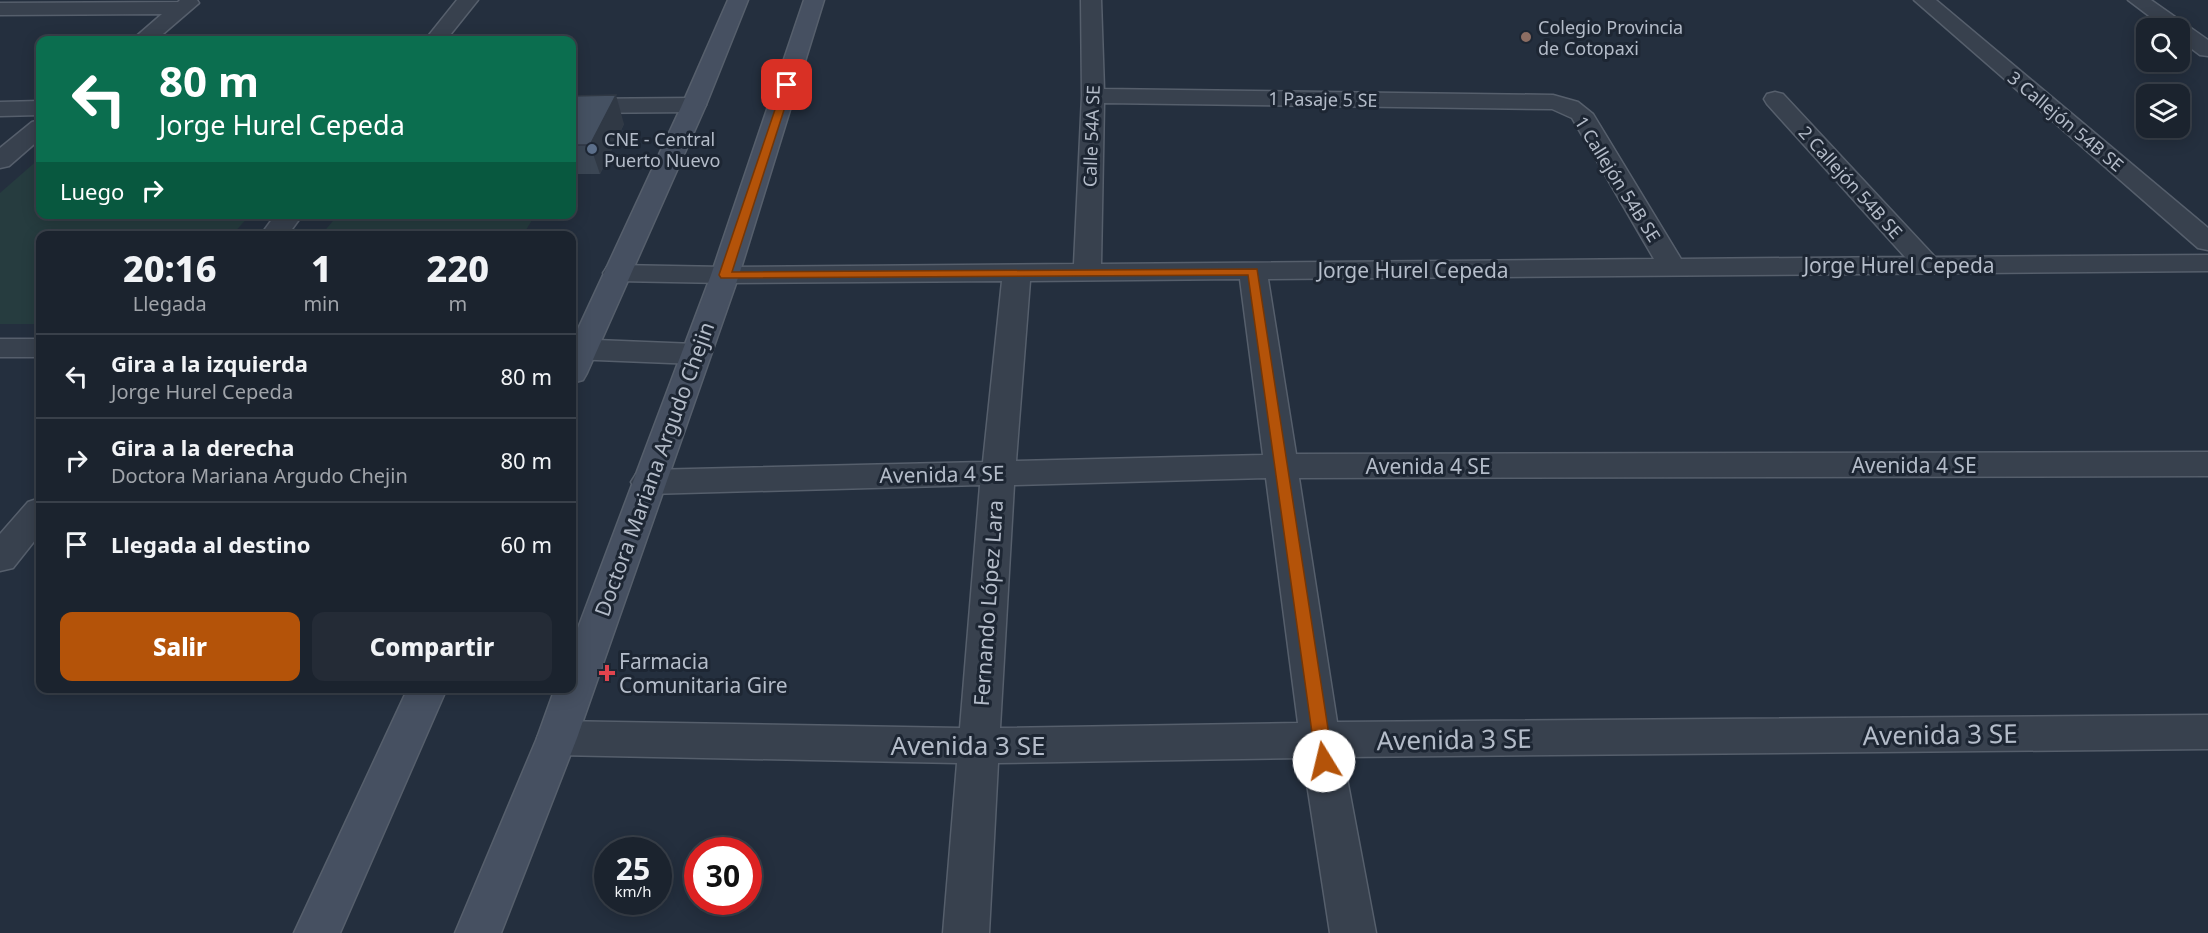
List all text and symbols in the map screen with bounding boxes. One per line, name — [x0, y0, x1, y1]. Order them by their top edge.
place label: Colegio Provincia de Cotopaxi — [1538, 15, 1683, 60]
map controls — [2136, 18, 2190, 138]
button: search — [2136, 18, 2190, 72]
marker: Colegio Provincia de Cotopaxi — [1519, 30, 1533, 44]
text: 80 m — [159, 52, 259, 109]
pin — [761, 59, 812, 110]
icon: left — [60, 60, 138, 138]
street label: 3 Callejón 54B SE — [2003, 65, 2129, 177]
icon: arrive — [770, 68, 803, 101]
street label: Calle 54A SE — [1077, 84, 1105, 188]
button: layers — [2136, 84, 2190, 138]
street label: 1 Pasaje 5 SE — [1268, 86, 1378, 112]
text: Jorge Hurel Cepeda — [159, 106, 405, 143]
street label: 1 Callejón 54B SE — [1570, 112, 1666, 246]
street label: 2 Callejón 54B SE — [1794, 120, 1908, 244]
place label: CNE - Central Puerto Nuevo — [604, 127, 720, 172]
marker: CNE - Central Puerto Nuevo — [585, 142, 599, 156]
icon: right — [136, 174, 169, 207]
text: Luego — [60, 176, 124, 206]
text: 20:16 — [123, 244, 216, 293]
text: 1 — [311, 244, 332, 293]
text: 220 — [427, 244, 489, 293]
street label: Jorge Hurel Cepeda — [1801, 251, 1995, 279]
street label: Jorge Hurel Cepeda — [1315, 256, 1509, 284]
text: Llegada — [133, 290, 207, 317]
text: min — [303, 290, 340, 317]
text: m — [448, 290, 467, 317]
street label: Doctora Mariana Argudo Chejin — [588, 318, 720, 620]
text: Gira a la izquierda — [111, 348, 308, 378]
icon: left — [60, 360, 93, 393]
text: 80 m — [501, 361, 552, 391]
text: Jorge Hurel Cepeda — [111, 378, 293, 405]
text: Gira a la derecha — [111, 432, 295, 462]
icon: right — [60, 444, 93, 477]
text: 80 m — [501, 445, 552, 475]
street label: Avenida 4 SE — [1851, 451, 1977, 479]
street label: Avenida 4 SE — [1365, 452, 1491, 480]
street label: Avenida 4 SE — [879, 459, 1005, 489]
text: Doctora Mariana Argudo Chejin — [111, 462, 408, 489]
street label: Fernando López Lara — [967, 499, 1009, 707]
icon: arrive — [60, 528, 93, 561]
text: Llegada al destino — [111, 529, 311, 559]
text: 60 m — [501, 529, 552, 559]
button: Salir — [60, 612, 300, 681]
button: Compartir — [312, 612, 552, 681]
place label: Farmacia Comunitaria Gire — [619, 647, 787, 699]
marker: Farmacia Comunitaria Gire — [600, 666, 614, 680]
street label: Avenida 3 SE — [1862, 715, 2018, 753]
street label: Avenida 3 SE — [1376, 720, 1532, 758]
street label: Avenida 3 SE — [891, 727, 1045, 763]
position arrow — [1292, 729, 1356, 793]
speed limit sign: 30 — [684, 837, 762, 915]
text: 25 — [616, 848, 650, 889]
text: km/h — [615, 881, 651, 901]

